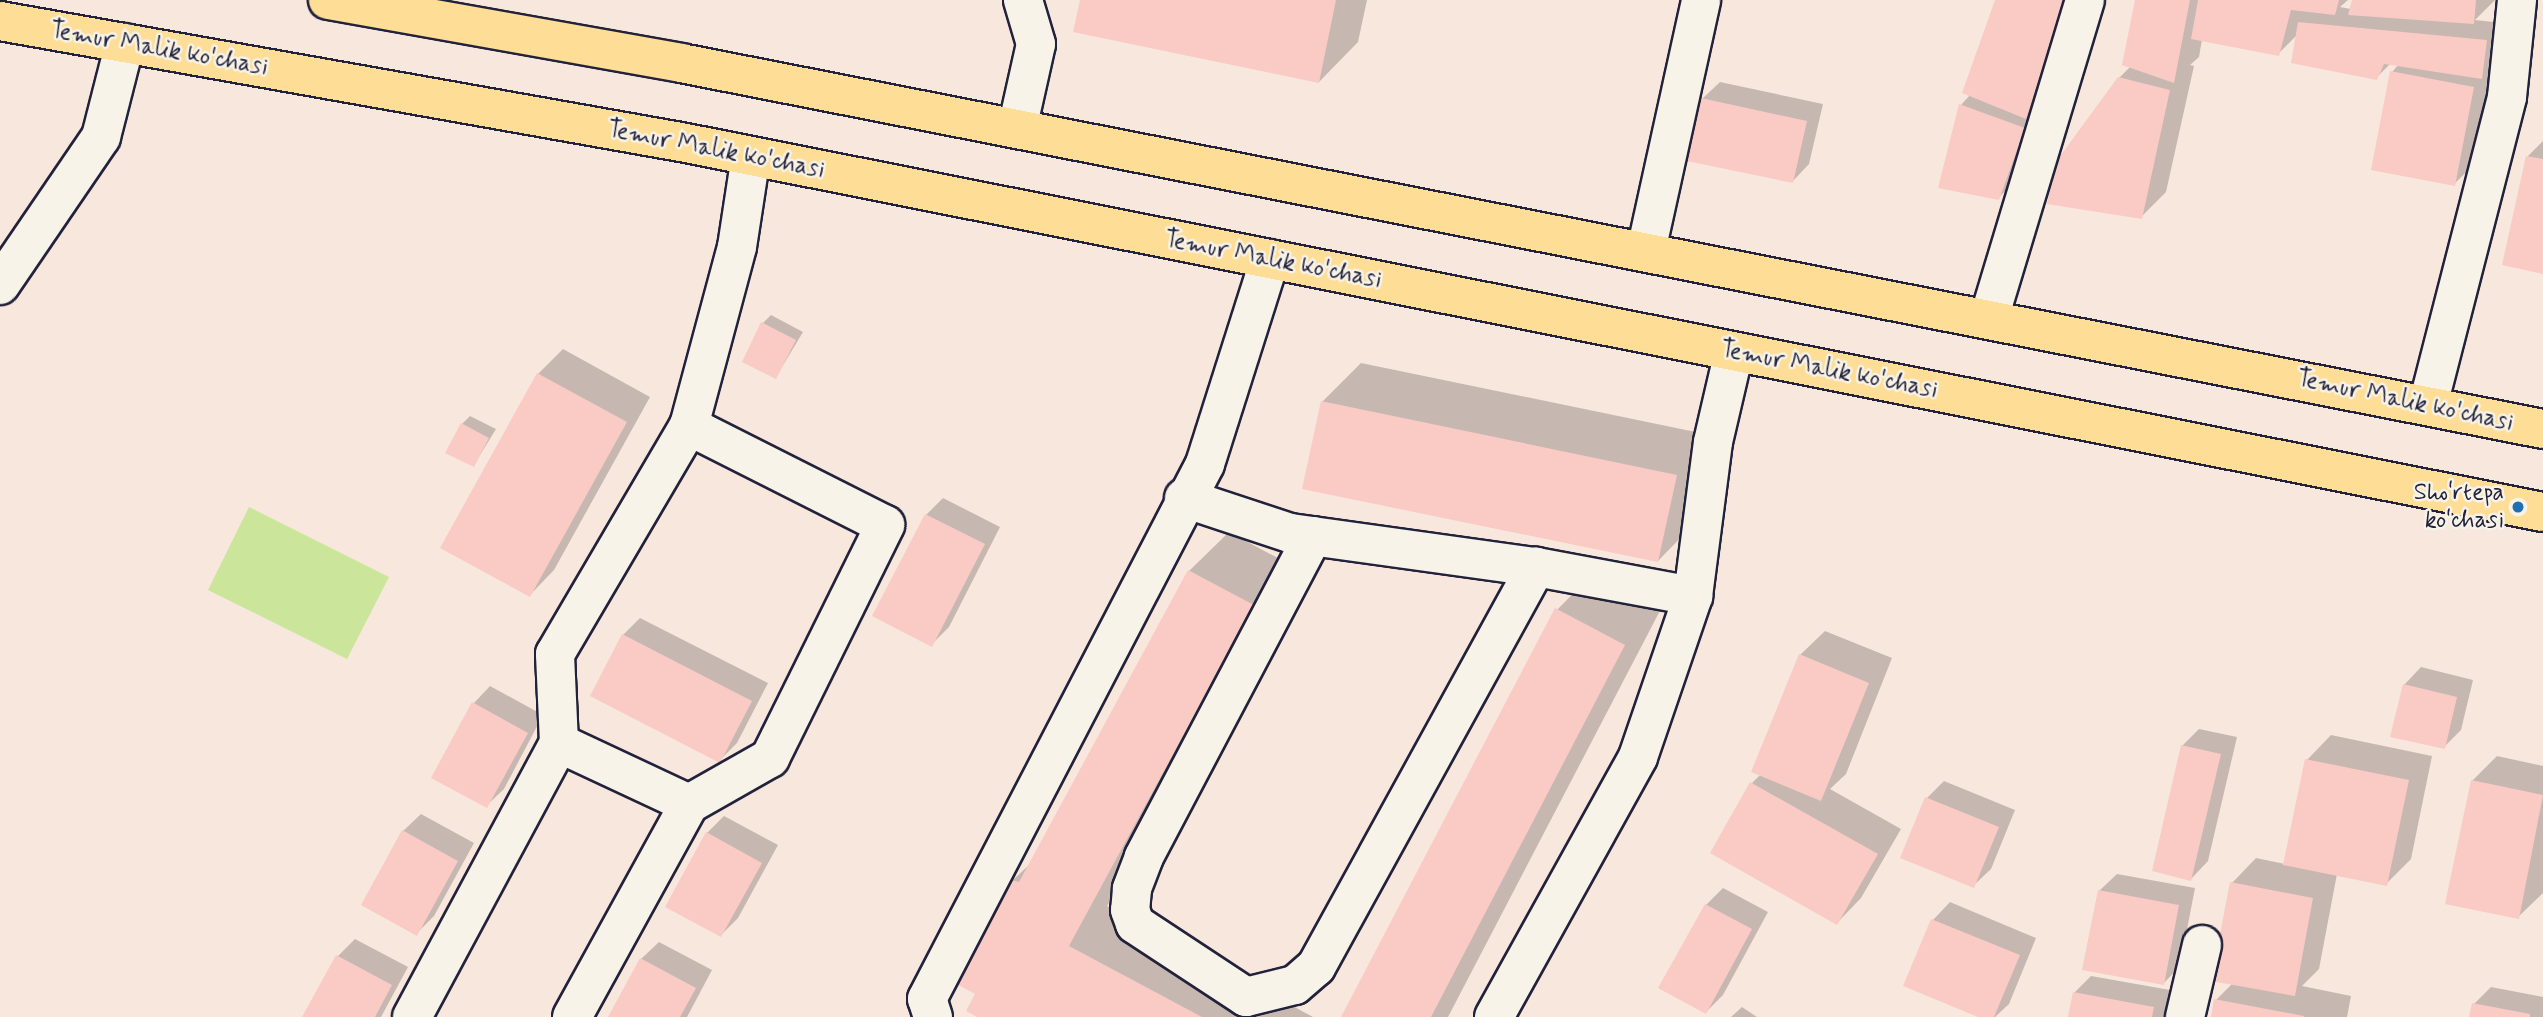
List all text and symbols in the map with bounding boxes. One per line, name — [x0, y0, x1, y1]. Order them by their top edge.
street label: Temur Malik ko'chasi — [50, 16, 268, 82]
street label: Temur Malik ko'chasi — [607, 115, 825, 185]
street label: Temur Malik ko'chasi — [1164, 225, 1382, 295]
street label: Temur Malik ko'chasi — [1720, 335, 1938, 405]
street label: Temur Malik ko'chasi — [2296, 364, 2514, 438]
place label: Shoʻrtepa koʻchasi — [2414, 479, 2504, 535]
marker: Shoʻrtepa koʻchasi — [2510, 499, 2526, 515]

